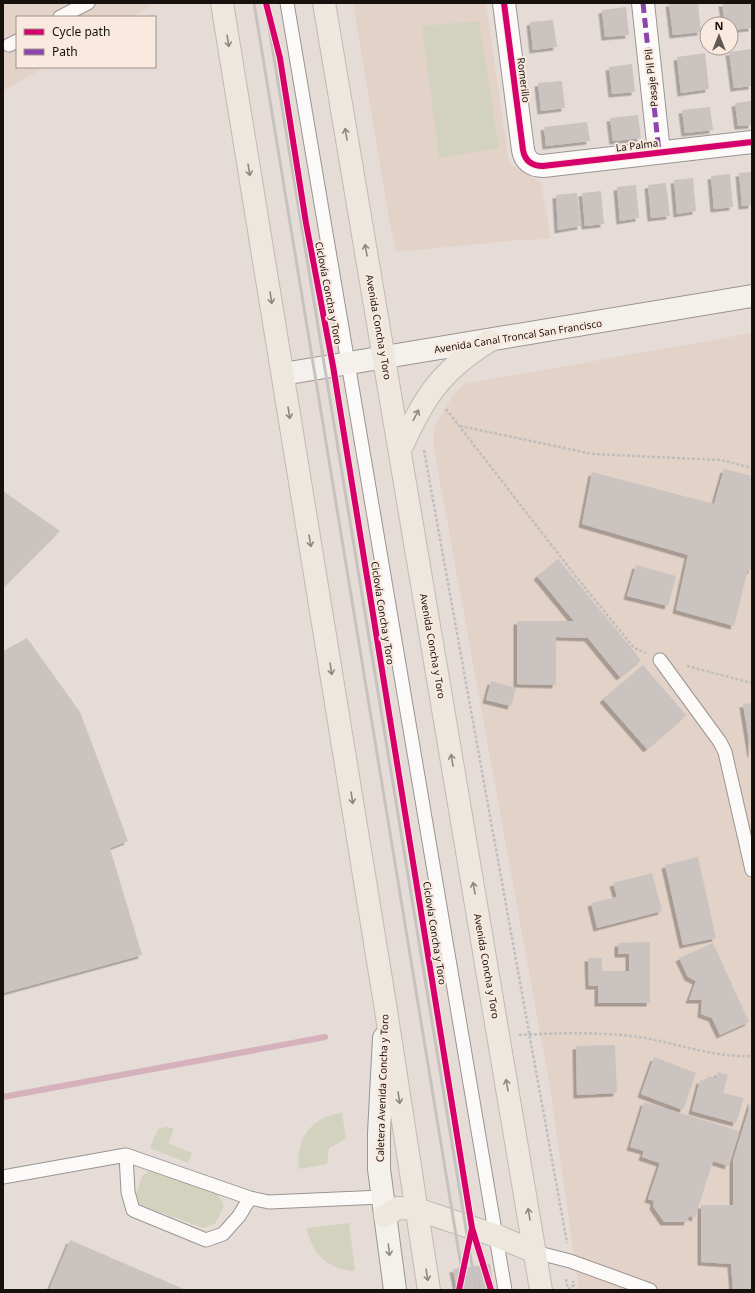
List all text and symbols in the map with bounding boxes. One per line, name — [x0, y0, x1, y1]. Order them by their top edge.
legend — [16, 16, 156, 68]
north arrow — [699, 16, 739, 56]
text: N — [715, 18, 723, 33]
text: Cycle path — [52, 23, 110, 40]
one-way arrow — [225, 35, 233, 48]
text: Path — [52, 43, 78, 60]
street label: Pasaje Pil Pil — [641, 48, 661, 108]
street label: Romerillo — [514, 57, 534, 103]
one-way arrow — [342, 128, 350, 141]
street label: La Palma — [615, 135, 659, 155]
one-way arrow — [246, 163, 254, 176]
street label: Ciclovía Concha y Toro — [312, 240, 346, 346]
one-way arrow — [362, 244, 370, 257]
street label: Avenida Concha y Toro — [363, 273, 395, 381]
one-way arrow — [267, 291, 275, 304]
street label: Avenida Canal Troncal San Francisco — [433, 316, 603, 356]
one-way arrow — [286, 406, 294, 419]
one-way arrow — [413, 409, 421, 421]
one-way arrow — [306, 534, 314, 547]
street label: Ciclovía Concha y Toro — [368, 560, 398, 666]
street label: Avenida Concha y Toro — [417, 592, 449, 700]
one-way arrow — [327, 663, 335, 676]
one-way arrow — [448, 754, 456, 767]
one-way arrow — [348, 791, 356, 804]
street label: Ciclovía Concha y Toro — [420, 880, 450, 986]
one-way arrow — [470, 882, 478, 895]
street label: Avenida Concha y Toro — [471, 912, 503, 1020]
street label: Caletera Avenida Concha y Toro — [372, 1014, 392, 1162]
one-way arrow — [503, 1079, 511, 1092]
one-way arrow — [396, 1091, 404, 1104]
one-way arrow — [524, 1208, 532, 1221]
one-way arrow — [385, 1243, 393, 1256]
one-way arrow — [423, 1268, 431, 1281]

